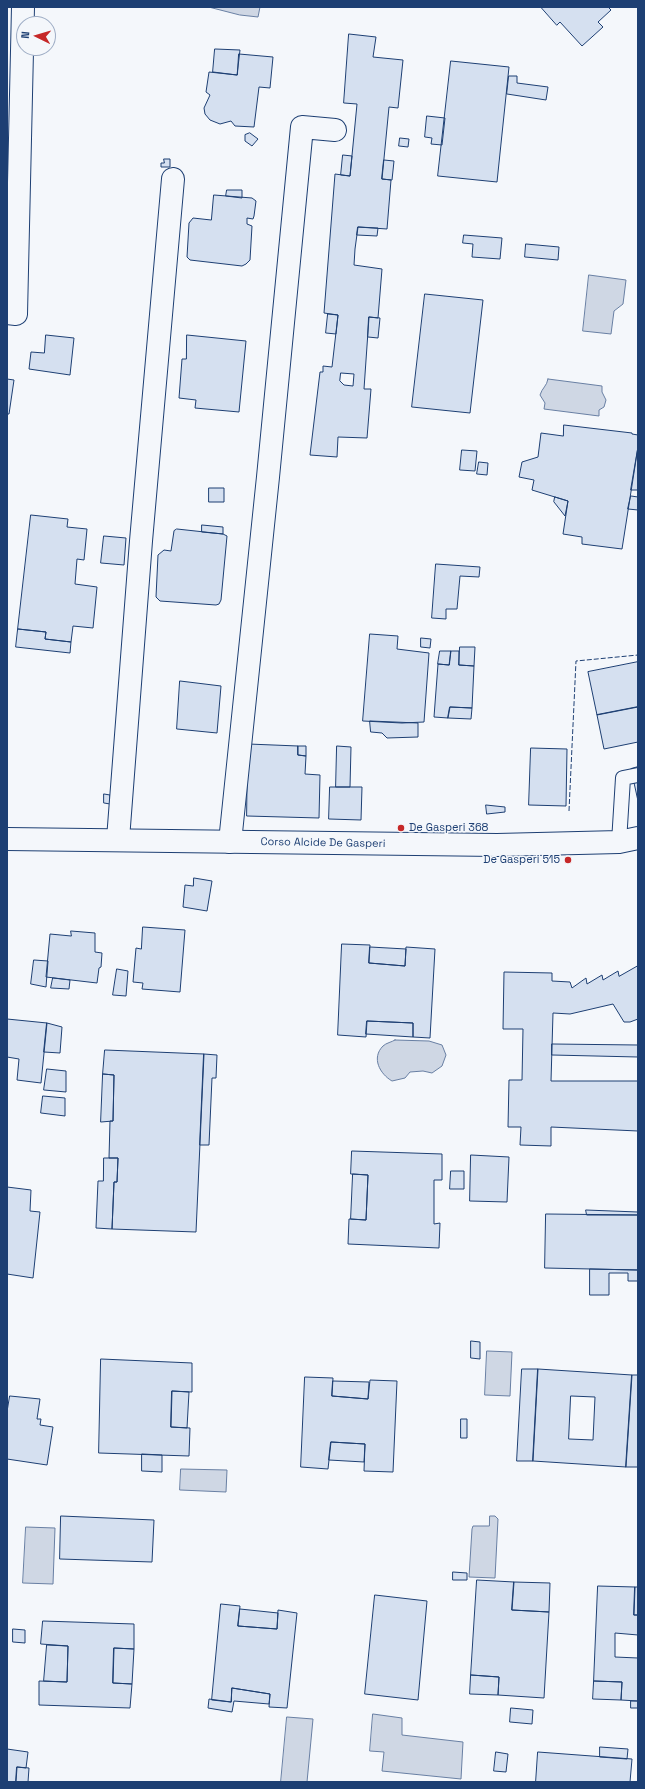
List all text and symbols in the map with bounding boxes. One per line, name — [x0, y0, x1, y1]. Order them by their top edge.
north arrow — [16, 16, 56, 56]
text: N — [18, 31, 32, 39]
place label: De Gasperi 368 — [409, 821, 488, 835]
marker: De Gasperi 368 — [396, 823, 406, 833]
street label: Corso Alcide De Gasperi — [260, 835, 386, 851]
place label: De Gasperi 515 — [483, 853, 560, 867]
marker: De Gasperi 515 — [563, 855, 573, 865]

